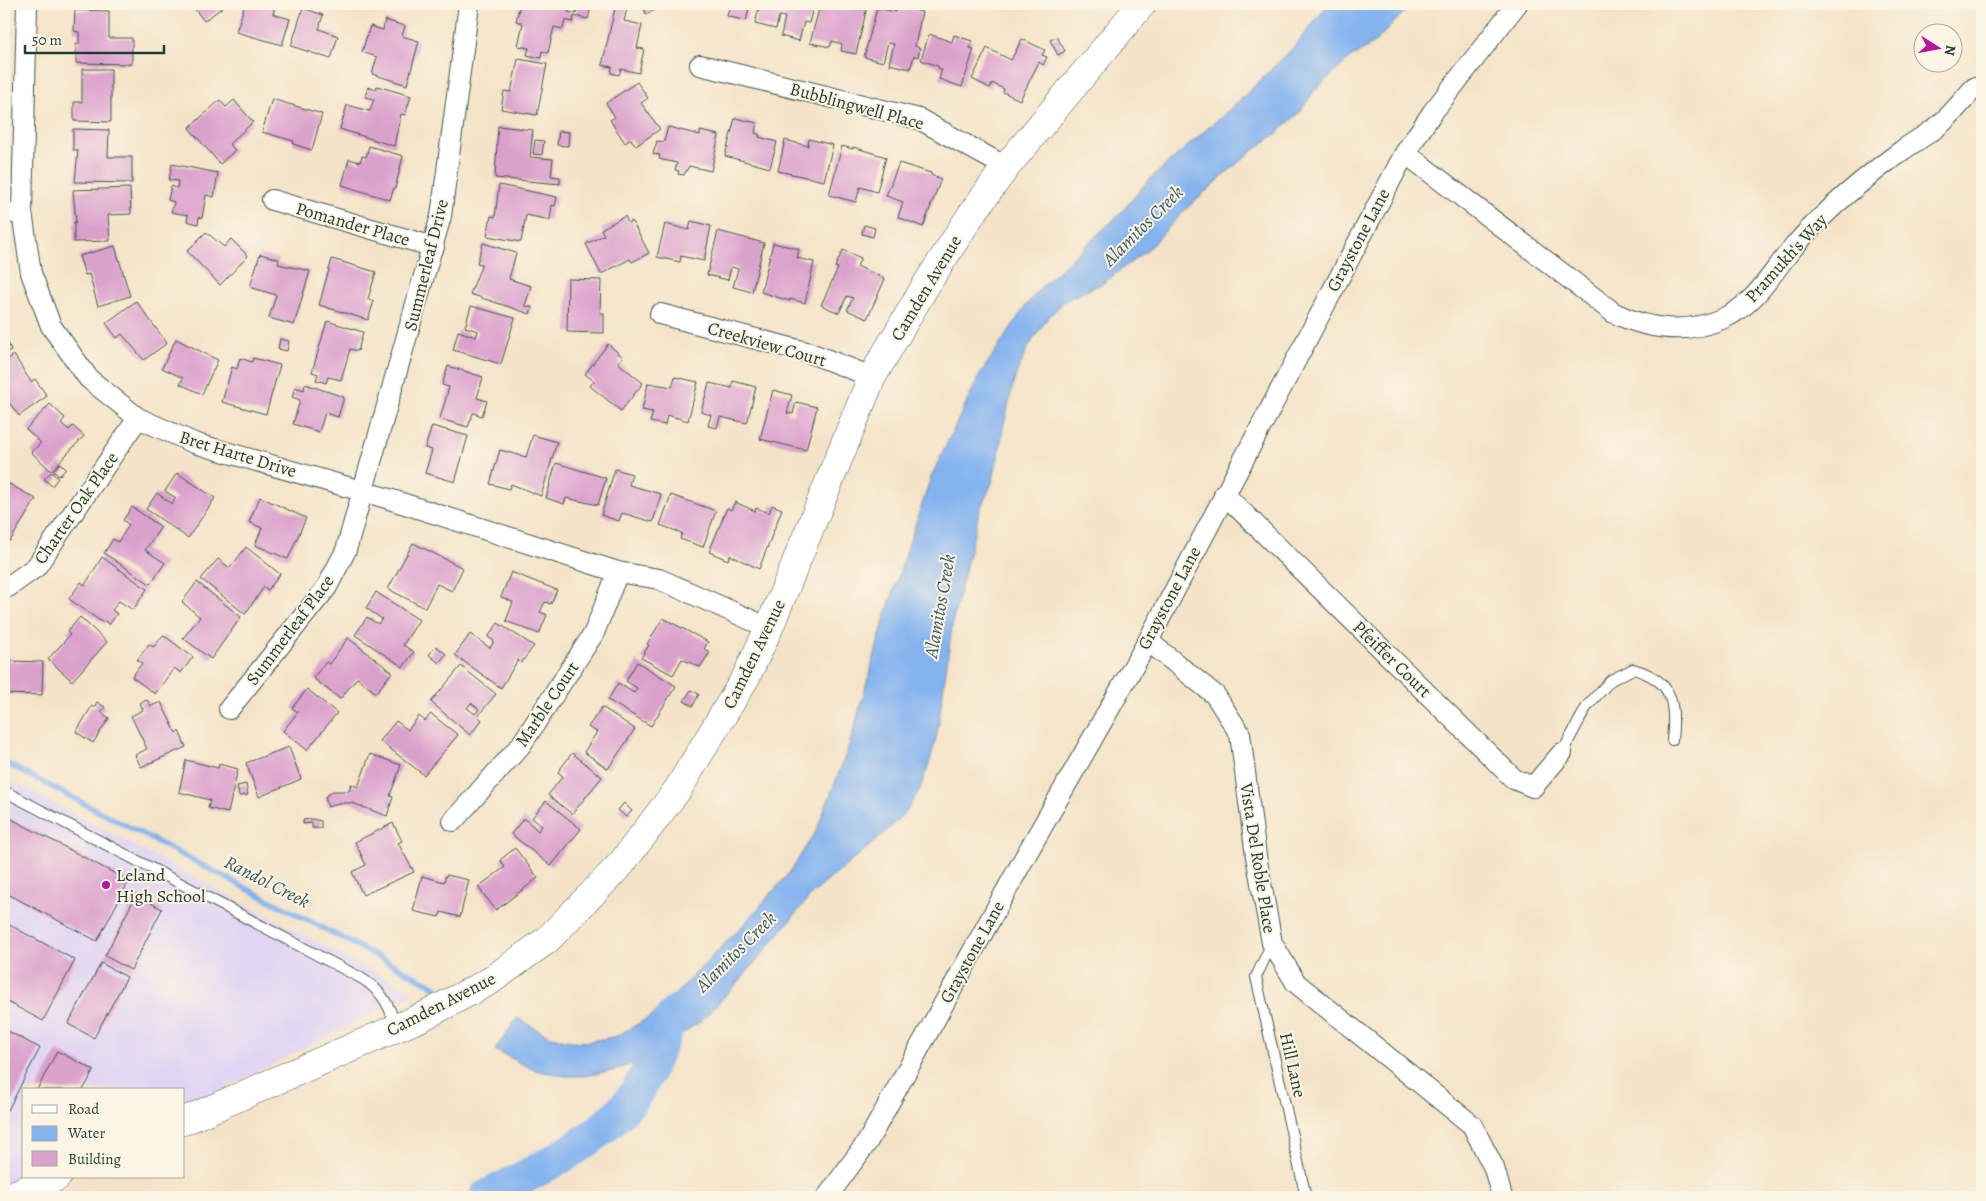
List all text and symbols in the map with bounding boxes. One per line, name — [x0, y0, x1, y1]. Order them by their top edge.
scale bar — [25, 22, 164, 54]
north arrow — [1914, 22, 1964, 72]
text: 50 m — [32, 30, 62, 50]
text: N — [1940, 44, 1961, 57]
street label: Bubblingwell Place — [787, 77, 927, 135]
water label: Alamitos Creek — [1096, 180, 1189, 273]
street label: Graystone Lane — [1321, 184, 1395, 296]
street label: Pomander Place — [293, 196, 413, 252]
street label: Summerleaf Drive — [398, 197, 454, 333]
street label: Pramukh's Way — [1740, 208, 1833, 308]
street label: Camden Avenue — [885, 231, 967, 345]
street label: Creekview Court — [705, 316, 829, 372]
street label: Bret Harte Drive — [176, 425, 300, 483]
street label: Charter Oak Place — [28, 447, 124, 569]
street label: Graystone Lane — [1132, 542, 1206, 654]
water label: Alamitos Creek — [918, 552, 962, 661]
street label: Summerleaf Place — [240, 570, 340, 690]
street label: Camden Avenue — [717, 595, 791, 713]
street label: Pfeiffer Court — [1347, 615, 1437, 703]
street label: Marble Court — [510, 657, 584, 751]
street label: Vista Del Roble Place — [1234, 780, 1282, 935]
water label: Randol Creek — [220, 849, 314, 915]
place label: Leland High School — [116, 863, 206, 908]
marker: Leland High School — [100, 879, 112, 891]
street label: Graystone Lane — [934, 897, 1010, 1007]
water label: Alamitos Creek — [689, 906, 782, 999]
street label: Camden Avenue — [382, 966, 500, 1042]
street label: Hill Lane — [1274, 1030, 1312, 1100]
legend — [22, 1088, 185, 1178]
text: Road — [68, 1099, 100, 1119]
text: Water — [67, 1123, 105, 1143]
text: Building — [68, 1149, 121, 1169]

